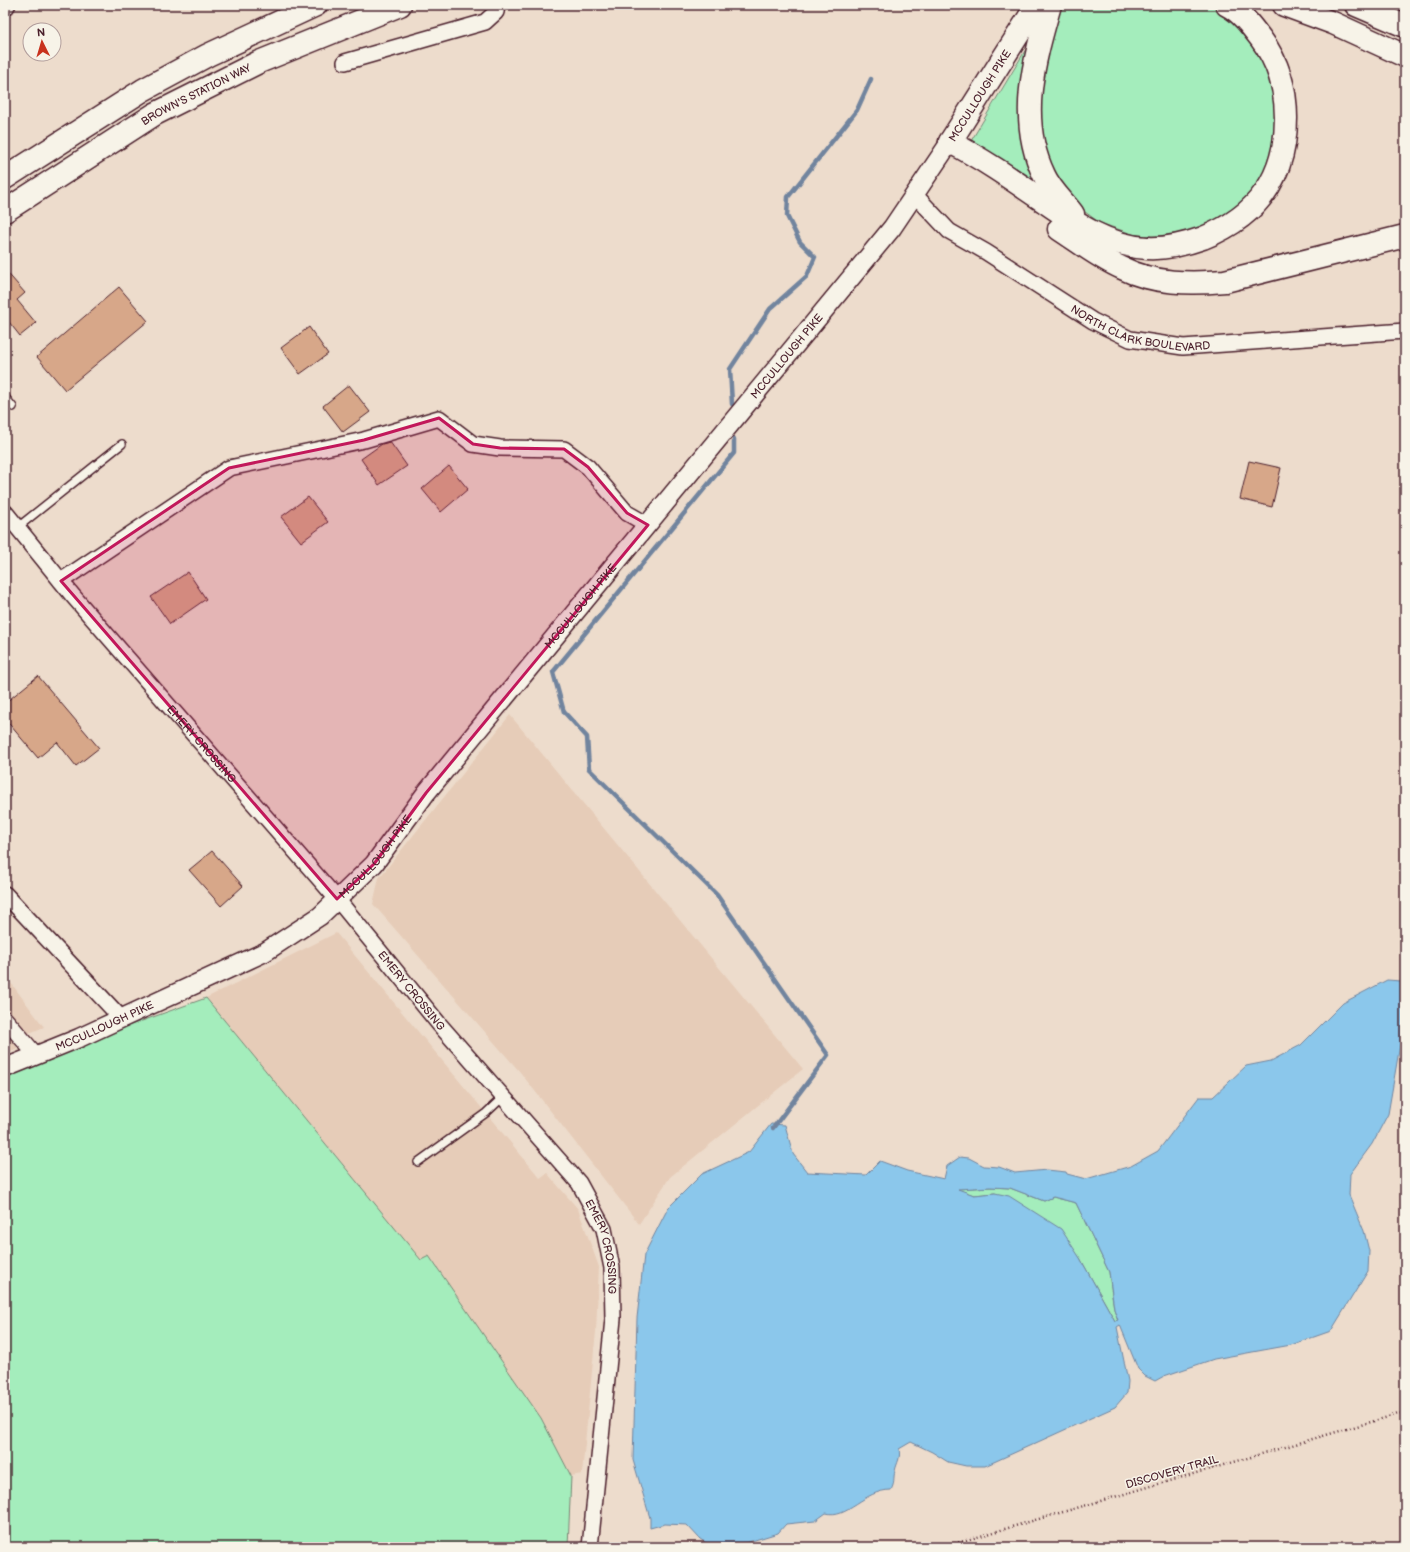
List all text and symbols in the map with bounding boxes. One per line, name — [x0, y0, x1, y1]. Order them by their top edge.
north arrow — [22, 22, 62, 62]
text: N — [36, 26, 46, 39]
street label: MCCULLOUGH PIKE — [946, 47, 1013, 144]
street label: BROWN'S STATION WAY — [138, 60, 253, 128]
street label: NORTH CLARK BOULEVARD — [1069, 302, 1211, 354]
street label: MCCULLOUGH PIKE — [748, 311, 825, 401]
street label: MCCULLOUGH PIKE — [542, 561, 619, 651]
street label: EMERY CROSSING — [164, 702, 239, 785]
street label: MCCULLOUGH PIKE — [336, 812, 414, 901]
street label: EMERY CROSSING — [375, 948, 448, 1033]
street label: MCCULLOUGH PIKE — [54, 998, 155, 1053]
street label: EMERY CROSSING — [583, 1197, 619, 1294]
street label: DISCOVERY TRAIL — [1124, 1452, 1221, 1491]

